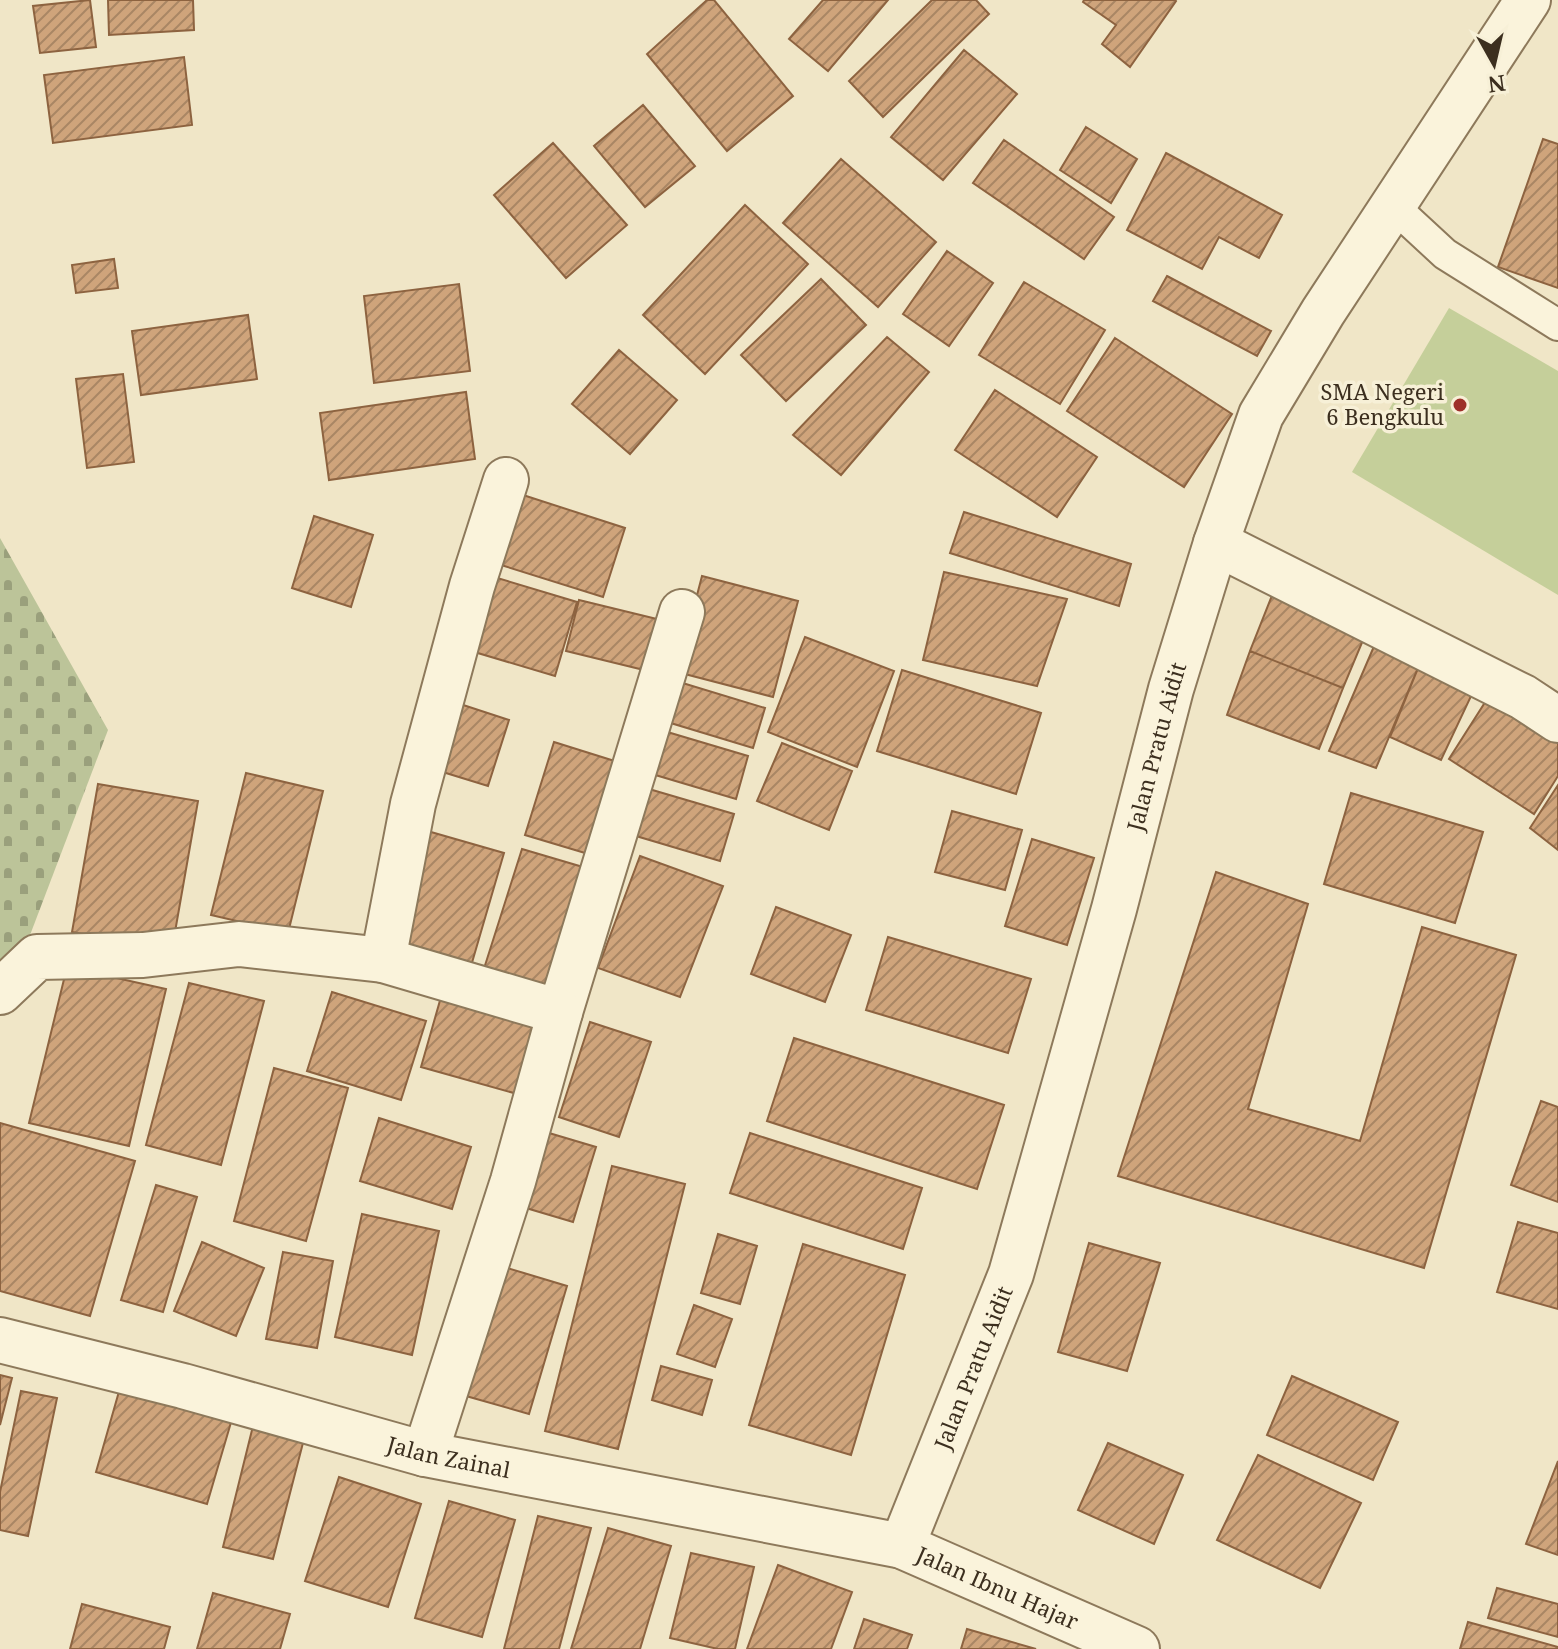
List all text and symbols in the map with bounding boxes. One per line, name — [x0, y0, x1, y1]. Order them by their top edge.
north arrow — [1454, 24, 1534, 104]
text: N — [1486, 69, 1508, 101]
place label: SMA Negeri 6 Bengkulu — [1321, 376, 1444, 431]
marker: SMA Negeri 6 Bengkulu — [1451, 396, 1469, 414]
street label: Jalan Pratu Aidit — [1119, 658, 1192, 835]
street label: Jalan Pratu Aidit — [926, 1281, 1019, 1454]
street label: Jalan Zainal — [383, 1428, 513, 1484]
street label: Jalan Ibnu Hajar — [911, 1538, 1084, 1636]

